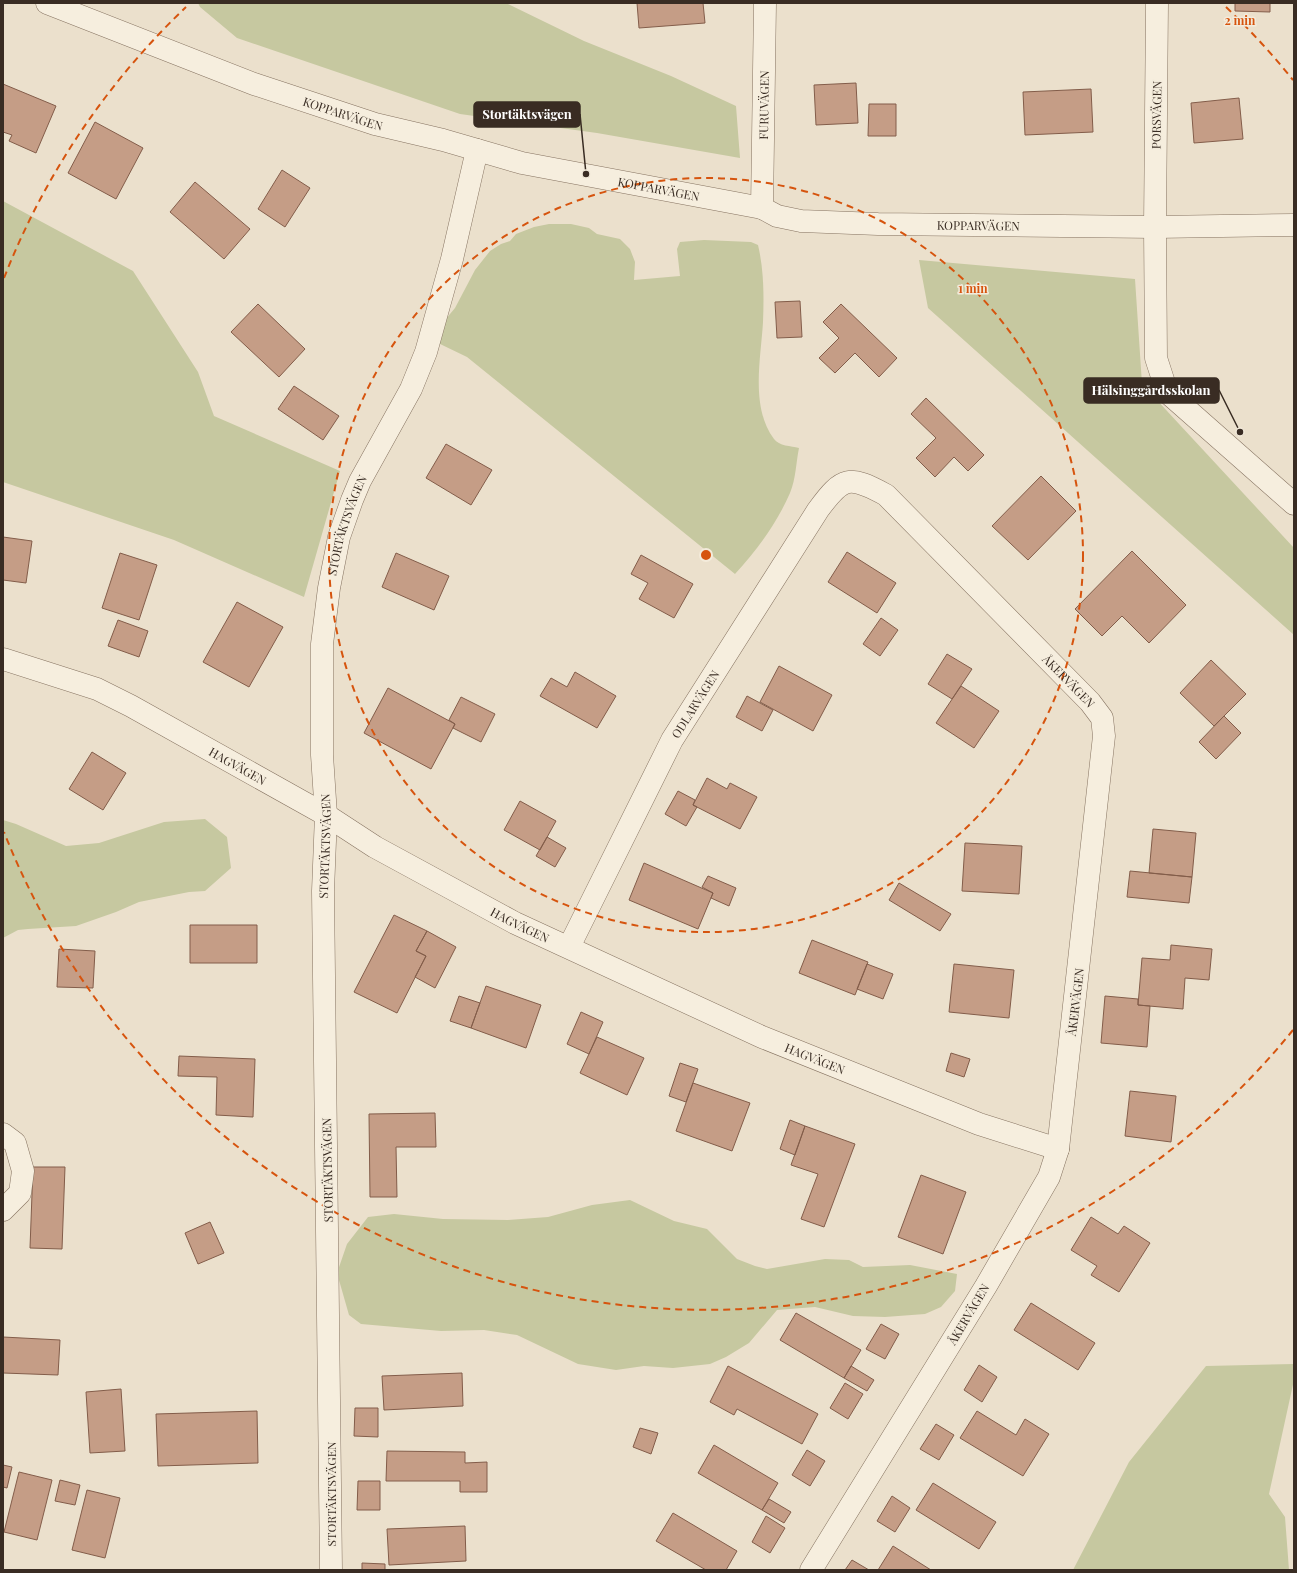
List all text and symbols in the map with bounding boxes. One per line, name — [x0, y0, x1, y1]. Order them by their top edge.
text: 2 min — [1225, 12, 1256, 28]
street label: FURUVÄGEN — [755, 70, 772, 140]
street label: PORSVÄGEN — [1147, 80, 1165, 149]
street label: KOPPARVÄGEN — [301, 93, 385, 134]
callout: Stortäktsvägen — [474, 102, 580, 127]
text: Stortäktsvägen — [482, 105, 572, 122]
street label: KOPPARVÄGEN — [617, 173, 702, 204]
street label: KOPPARVÄGEN — [937, 217, 1020, 234]
text: 1 min — [958, 280, 988, 296]
callout: Hälsinggårdsskolan — [1084, 378, 1219, 403]
text: Hälsinggårdsskolan — [1091, 381, 1211, 398]
street label: STORTÄKTSVÄGEN — [324, 471, 370, 577]
centre of rings — [699, 548, 713, 562]
street label: ÅKERVÄGEN — [1039, 650, 1099, 711]
street label: ODLARVÄGEN — [667, 666, 723, 741]
street label: HAGVÄGEN — [206, 743, 270, 788]
street label: STORTÄKTSVÄGEN — [315, 793, 334, 899]
street label: HAGVÄGEN — [488, 903, 552, 946]
street label: ÅKERVÄGEN — [1063, 967, 1087, 1038]
street label: HAGVÄGEN — [783, 1039, 848, 1078]
street label: STORTÄKTSVÄGEN — [318, 1117, 336, 1223]
street label: ÅKERVÄGEN — [943, 1280, 993, 1348]
street label: STORTÄKTSVÄGEN — [323, 1441, 339, 1546]

